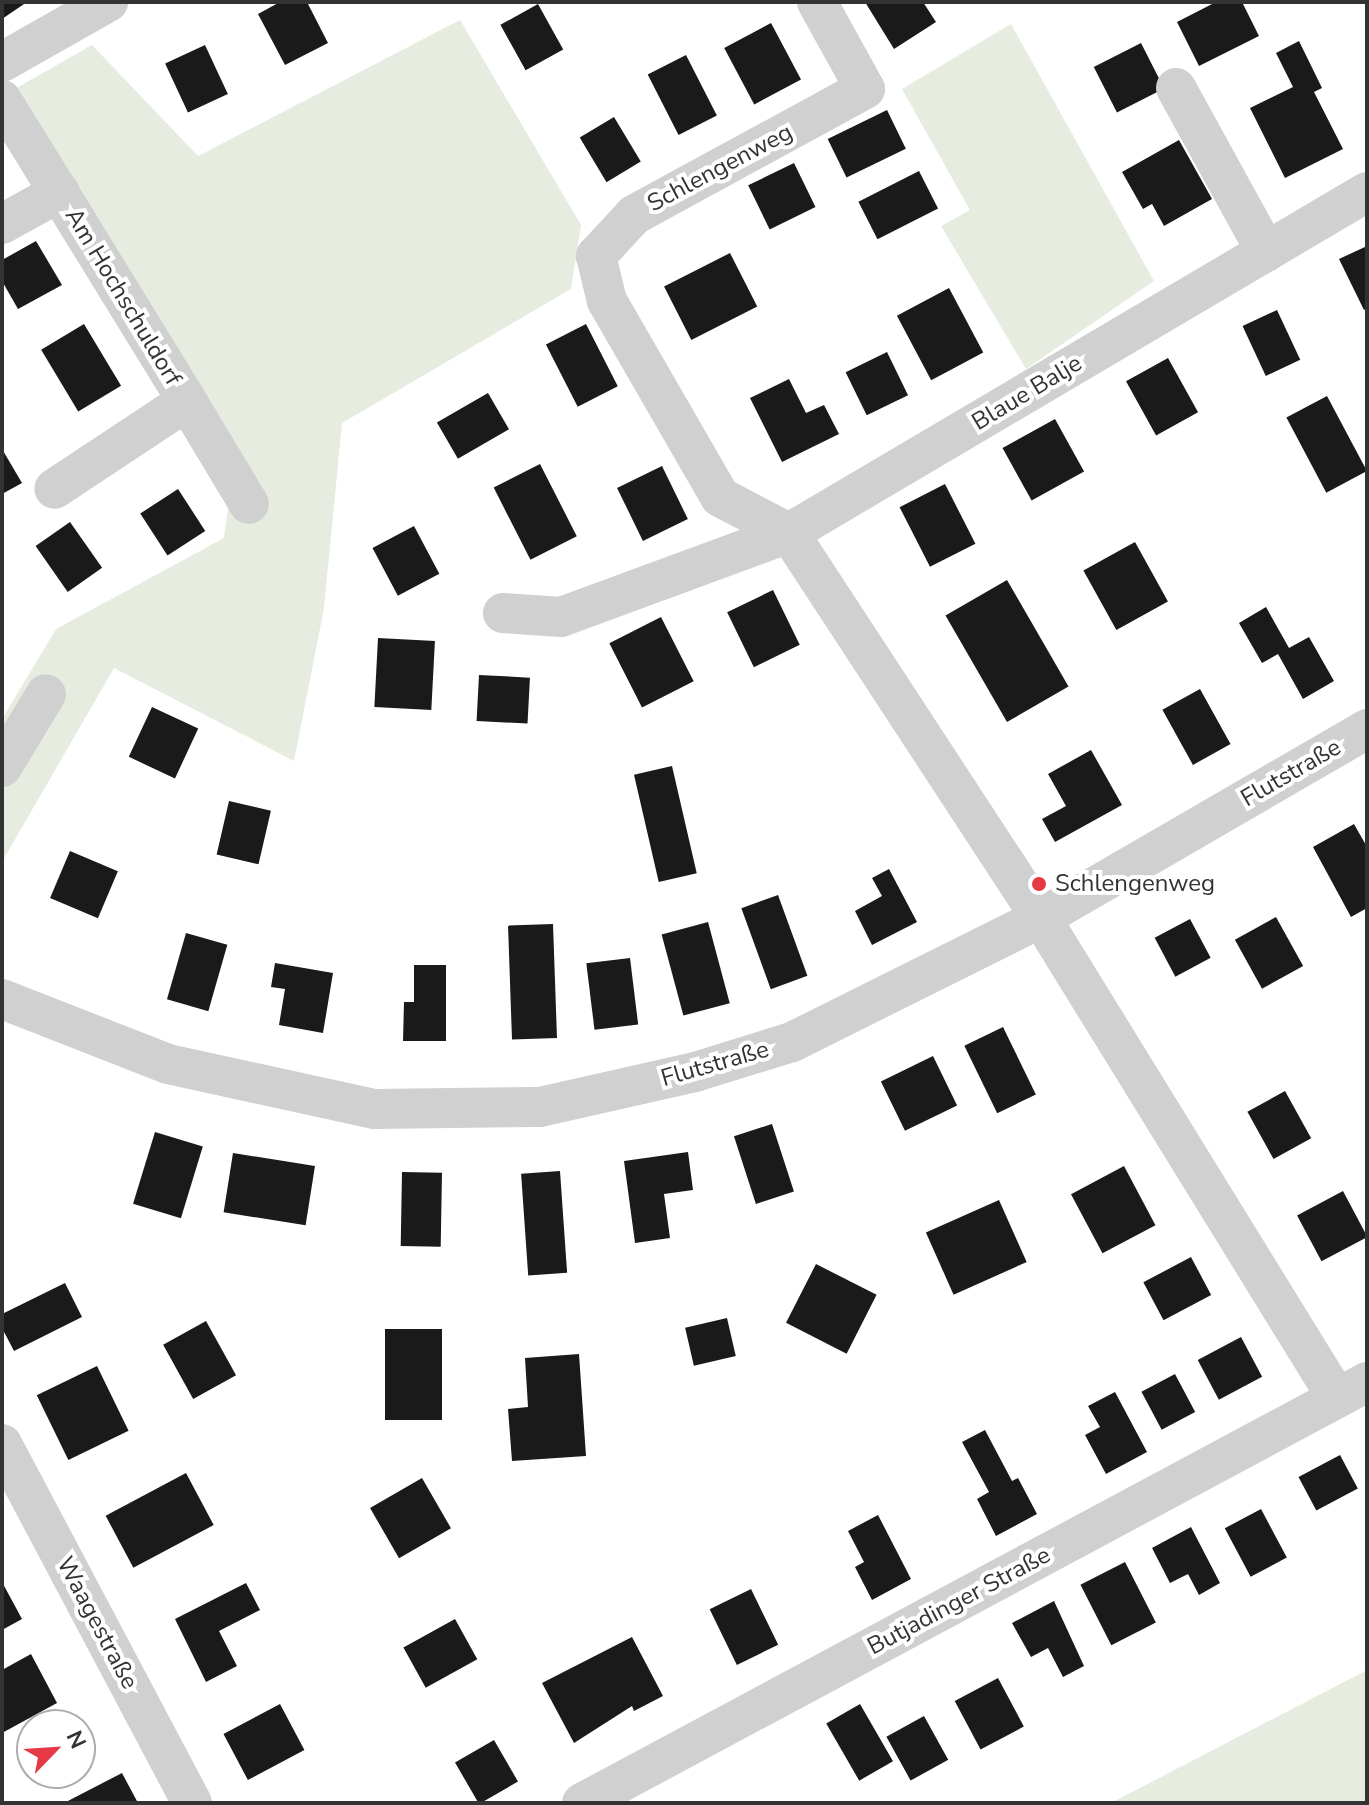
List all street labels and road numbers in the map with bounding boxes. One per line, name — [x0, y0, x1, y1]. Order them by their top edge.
street label: Schlengenweg — [643, 118, 797, 218]
street label: Am Hochschuldorf — [59, 203, 187, 391]
street label: Blaue Balje — [967, 349, 1087, 437]
street label: Flutstraße — [1236, 733, 1346, 813]
street label: Flutstraße — [658, 1035, 772, 1093]
street label: Butjadinger Straße — [863, 1541, 1055, 1661]
street label: Waagestraße — [50, 1552, 144, 1694]

